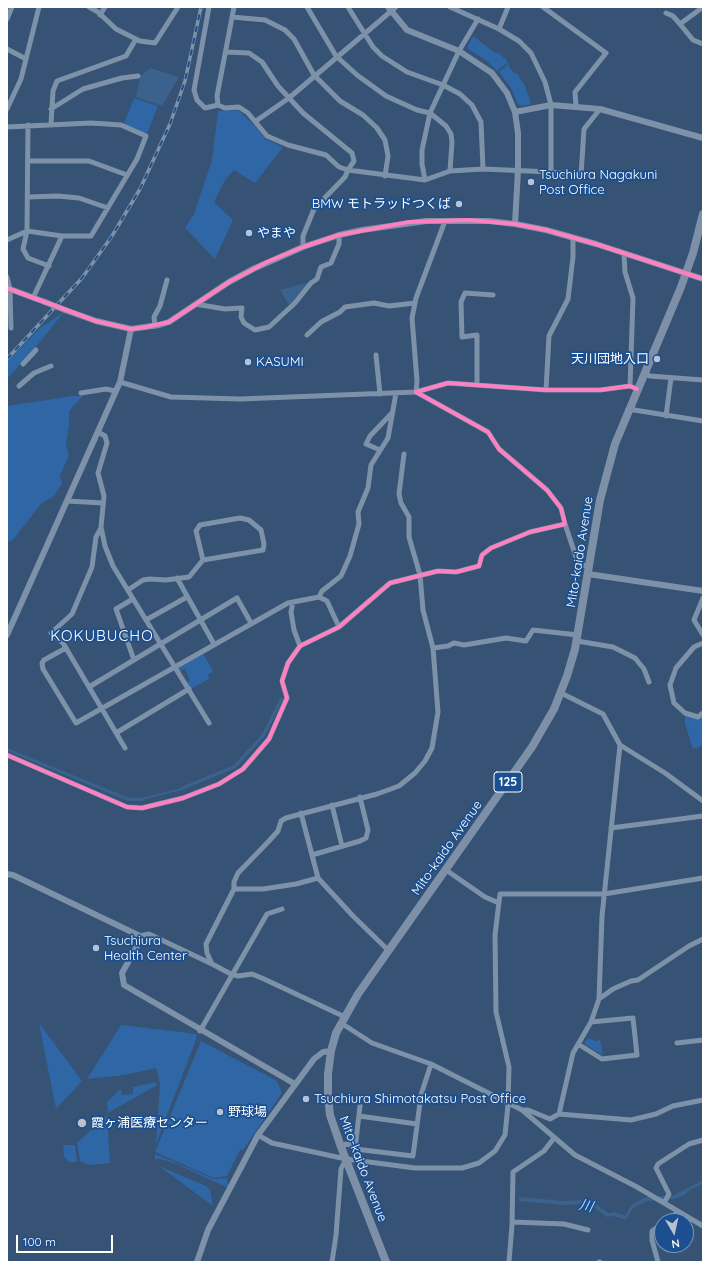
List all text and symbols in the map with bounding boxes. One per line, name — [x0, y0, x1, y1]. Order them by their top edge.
place label: Tsuchiura Nagakuni Post Office — [539, 167, 657, 198]
marker: Tsuchiura Nagakuni Post Office — [526, 177, 536, 187]
place label: BMW モトラッドつくば — [312, 196, 451, 212]
marker: BMW モトラッドつくば — [454, 199, 464, 209]
place label: やまや — [257, 225, 296, 241]
marker: やまや — [244, 228, 254, 238]
place label: 天川団地入口 — [571, 351, 649, 367]
place label: KASUMI — [256, 354, 304, 370]
marker: 天川団地入口 — [652, 354, 662, 364]
marker: KASUMI — [243, 357, 253, 367]
street label: Mito-kaido Avenue — [564, 495, 596, 609]
district label: KOKUBUCHO — [50, 627, 154, 645]
road number: 125 — [494, 772, 522, 792]
street label: Mito-kaido Avenue — [408, 798, 486, 898]
place label: Tsuchiura Health Center — [104, 933, 187, 964]
marker: Tsuchiura Health Center — [91, 943, 101, 953]
place label: Tsuchiura Shimotakatsu Post Office — [314, 1091, 526, 1107]
marker: Tsuchiura Shimotakatsu Post Office — [301, 1094, 311, 1104]
place label: 野球場 — [228, 1104, 267, 1120]
marker: 野球場 — [215, 1107, 225, 1117]
street label: Mito-kaido Avenue — [336, 1114, 390, 1224]
place label: 霞ヶ浦医療センター — [91, 1115, 208, 1131]
marker: 霞ヶ浦医療センター — [76, 1117, 88, 1129]
water label: 川 — [577, 1196, 595, 1216]
north arrow — [654, 1213, 694, 1253]
scale bar — [18, 1227, 115, 1253]
text: 100 m — [23, 1234, 56, 1249]
text: N — [671, 1236, 681, 1251]

